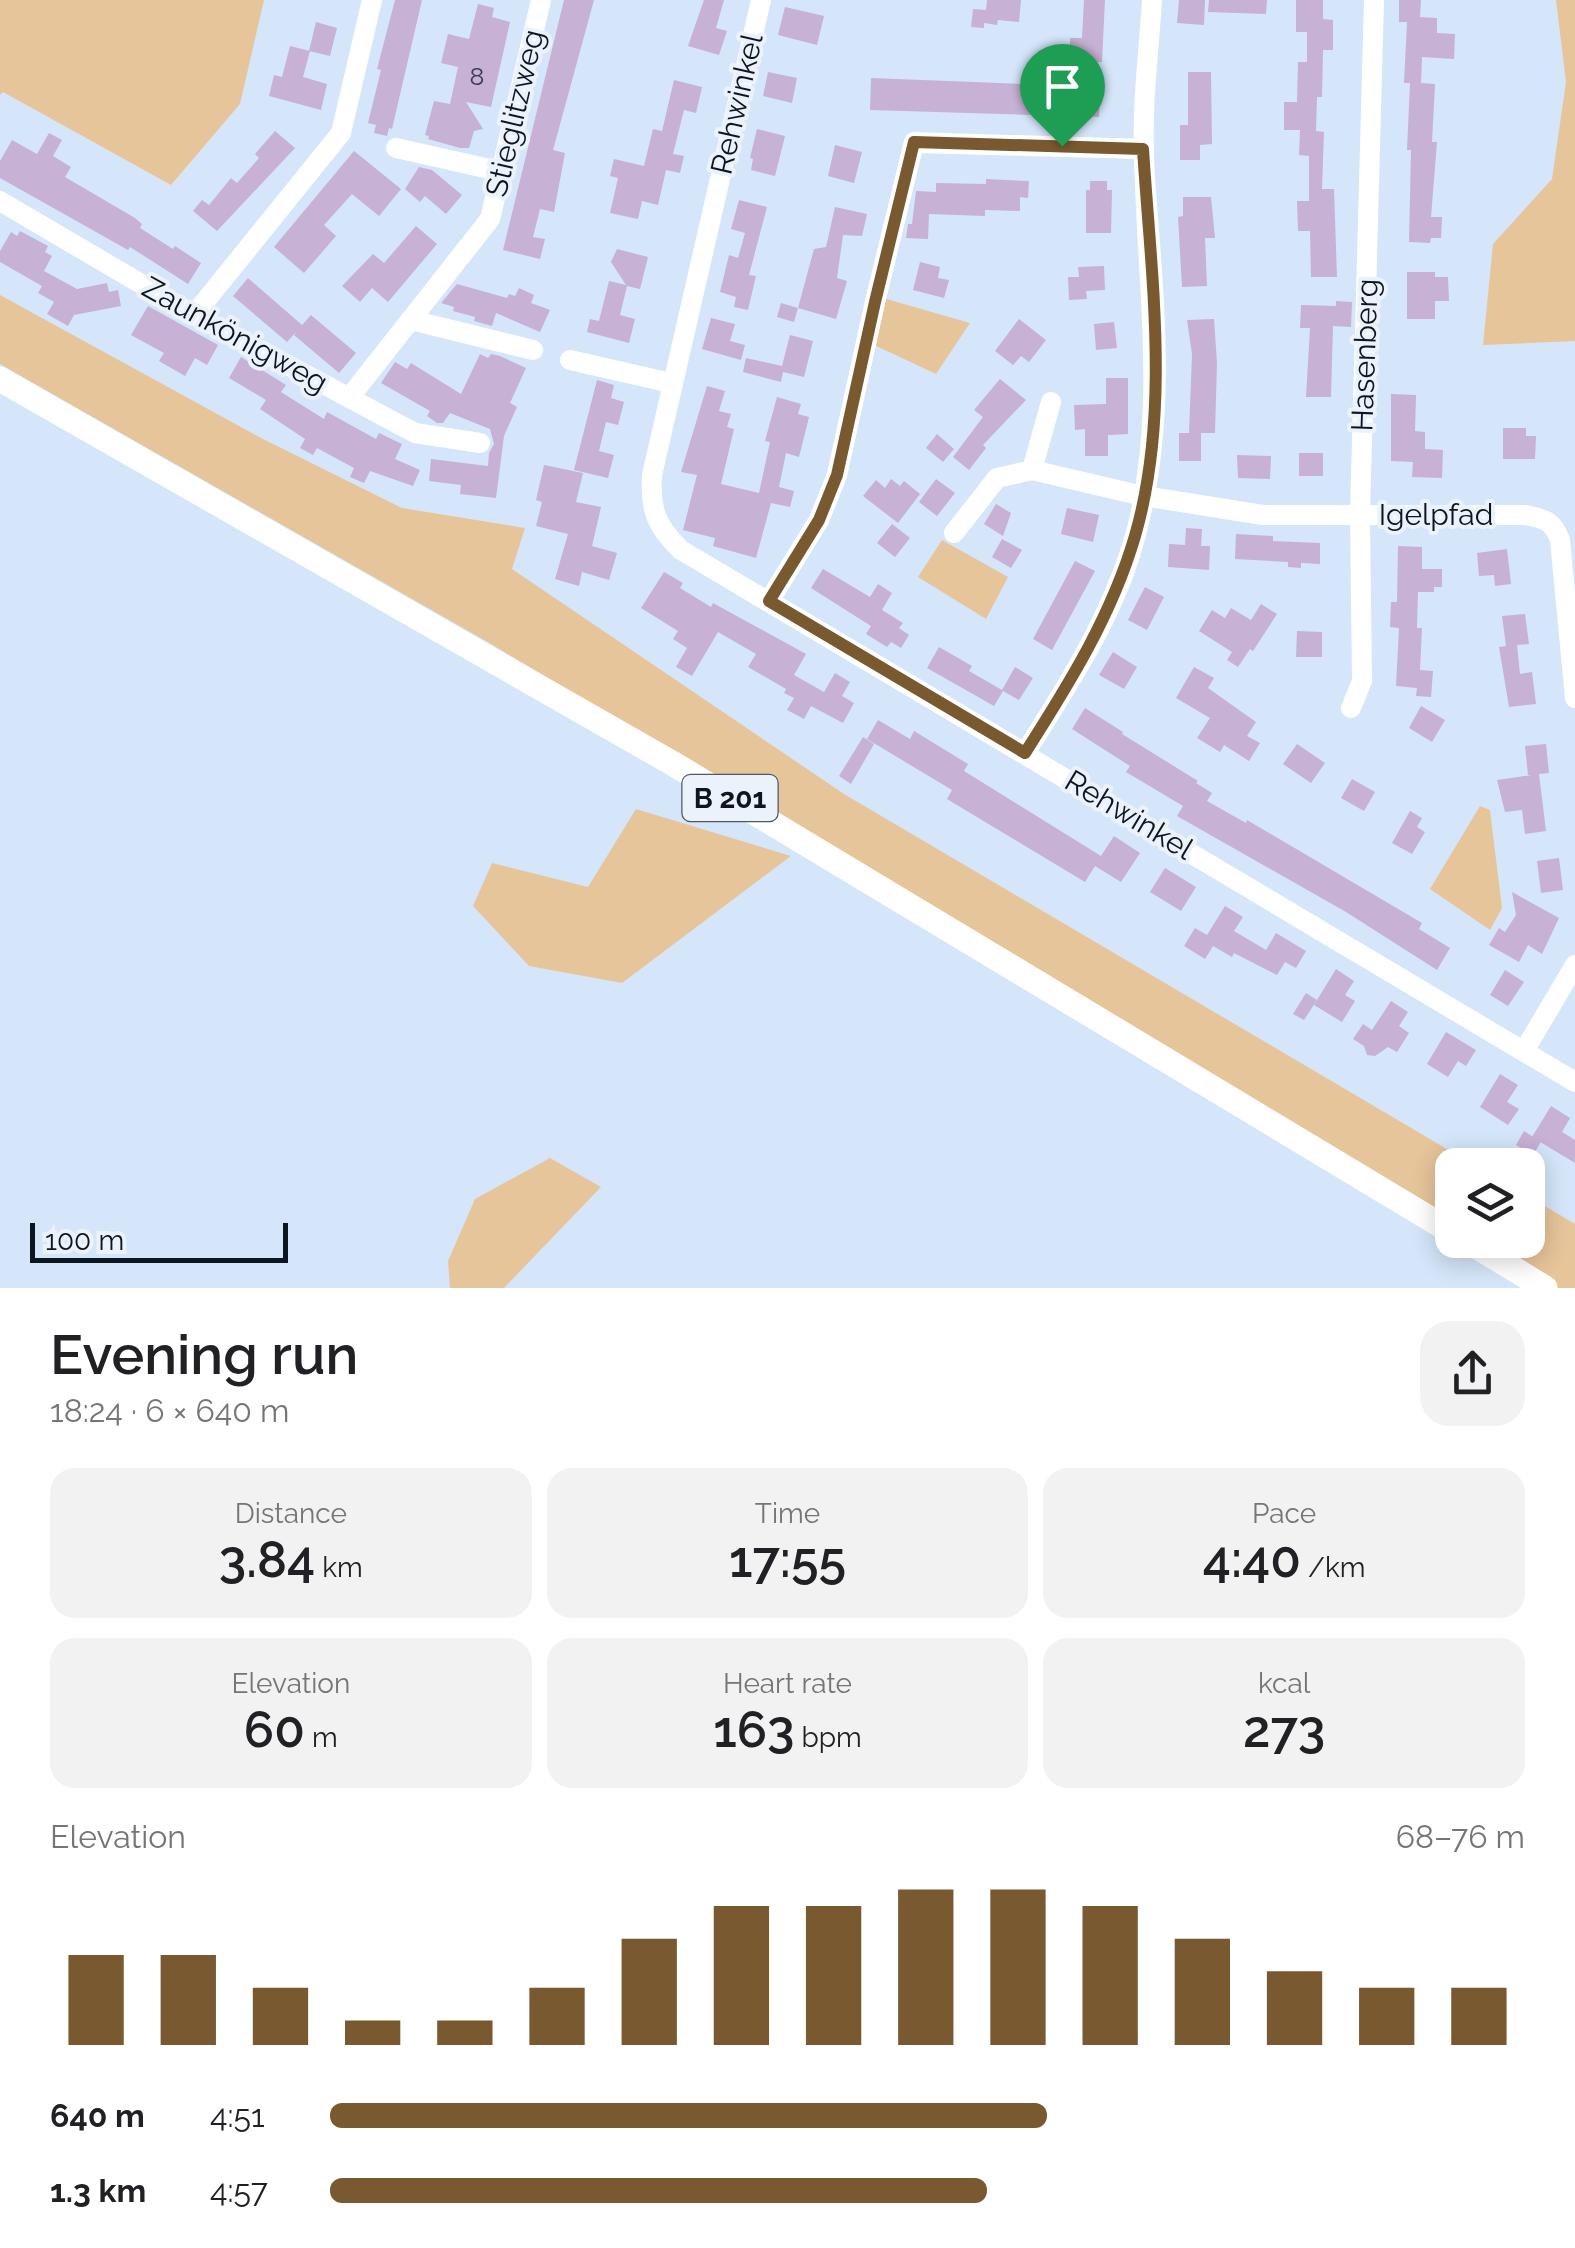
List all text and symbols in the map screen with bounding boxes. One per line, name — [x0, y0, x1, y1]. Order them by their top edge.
street label: Stieglitzweg — [478, 26, 551, 200]
street label: Rehwinkel — [703, 29, 770, 178]
pin — [1020, 44, 1105, 147]
icon: arrive — [1035, 59, 1090, 114]
house number: 8 — [470, 61, 484, 91]
street label: Zaunkönigweg — [137, 269, 334, 400]
street label: Hasenberg — [1344, 278, 1385, 432]
street label: Igelpfad — [1379, 497, 1493, 532]
street label: Rehwinkel — [1059, 763, 1200, 867]
road number: B 201 — [682, 775, 778, 821]
map controls — [1435, 1148, 1545, 1258]
button: layers — [1435, 1148, 1545, 1258]
scale bar — [30, 1218, 288, 1262]
text: 100 m — [45, 1224, 124, 1257]
button: share — [1420, 1321, 1525, 1426]
text: Evening run — [50, 1322, 358, 1387]
text: 18:24 · 6 × 640 m — [50, 1392, 289, 1429]
text: Distance — [235, 1497, 347, 1530]
text: Time — [755, 1497, 820, 1530]
text: Pace — [1252, 1497, 1316, 1530]
text: 3.84 — [219, 1530, 315, 1589]
text: 17:55 — [729, 1530, 846, 1589]
text: 4:40 — [1203, 1530, 1301, 1589]
text: km — [315, 1551, 363, 1584]
text: /km — [1301, 1551, 1366, 1584]
text: Elevation — [231, 1667, 350, 1700]
text: Heart rate — [723, 1667, 852, 1700]
text: kcal — [1258, 1667, 1310, 1700]
text: 60 — [244, 1700, 305, 1759]
text: 163 — [713, 1700, 794, 1759]
text: 273 — [1243, 1700, 1325, 1759]
text: m — [305, 1721, 338, 1754]
text: bpm — [794, 1721, 862, 1754]
text: Elevation — [50, 1818, 186, 1855]
text: 68–76 m — [1396, 1818, 1525, 1855]
text: 640 m — [50, 2097, 145, 2134]
text: 4:51 — [210, 2097, 265, 2134]
text: 1.3 km — [50, 2172, 146, 2209]
text: 4:57 — [210, 2172, 268, 2209]

